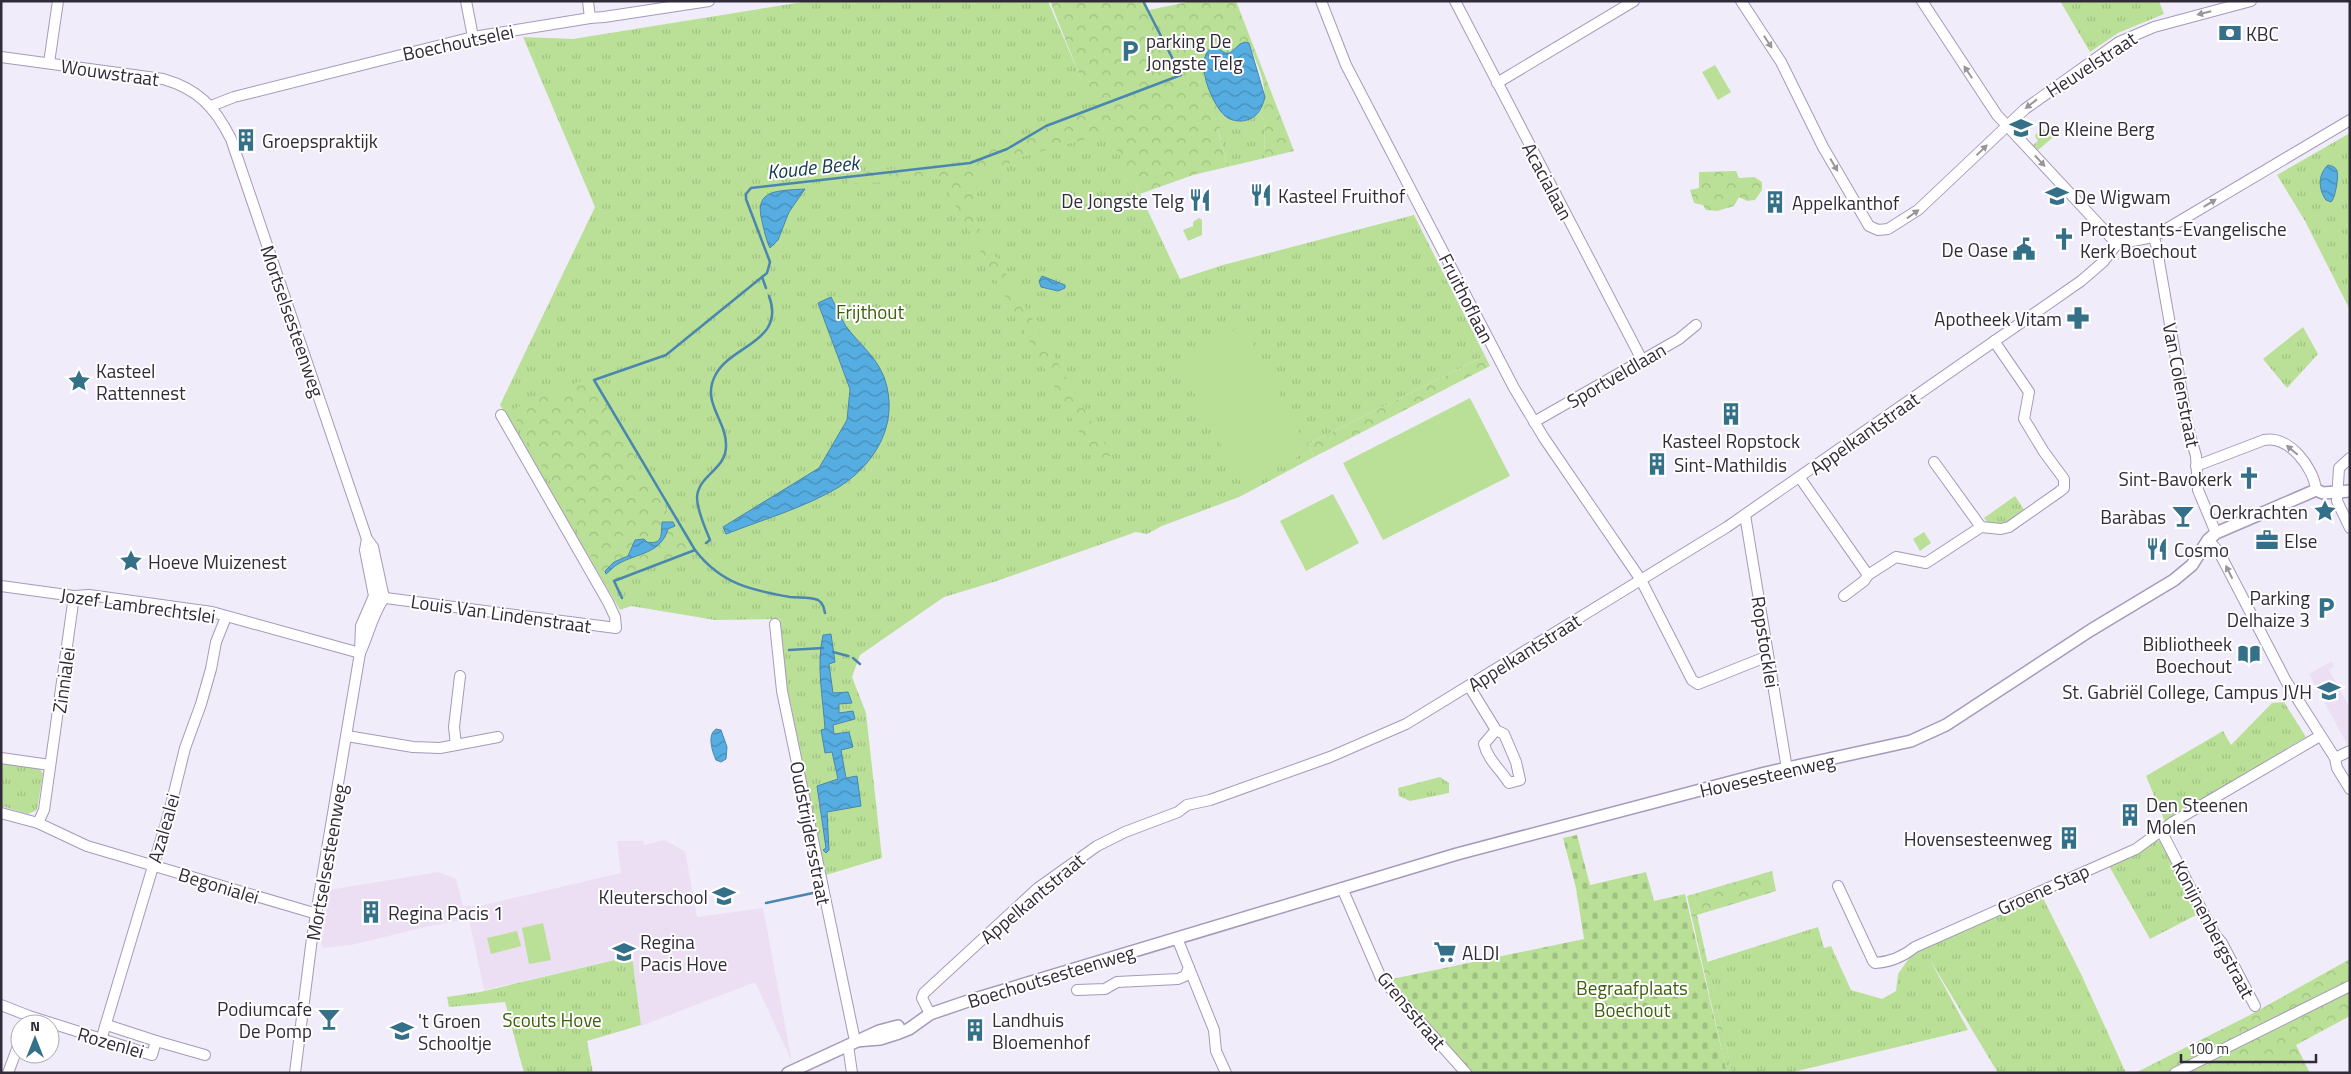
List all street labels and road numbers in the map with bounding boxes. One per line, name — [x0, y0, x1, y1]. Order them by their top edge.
street label: Boechoutselei — [400, 16, 516, 68]
street label: Heuvelstraat — [2040, 24, 2142, 104]
street label: Wouwstraat — [59, 51, 161, 93]
street label: Acacialaan — [1515, 137, 1581, 225]
street label: Mortselsesteenweg — [253, 241, 333, 401]
street label: Fruithoflaan — [1432, 248, 1502, 348]
street label: Van Colenstraat — [2156, 320, 2208, 450]
street label: Sportveldlaan — [1561, 335, 1671, 415]
street label: Appelkantstraat — [1803, 384, 1925, 482]
street label: Jozef Lambrechtslei — [58, 580, 218, 630]
street label: Louis Van Lindenstraat — [409, 586, 593, 640]
street label: Ropstocklei — [1744, 594, 1788, 690]
street label: Appelkantstraat — [1462, 605, 1586, 698]
street label: Zinnialei — [44, 645, 82, 715]
street label: Hovesesteenweg — [1696, 745, 1838, 805]
street label: Oudstrijdersstraat — [783, 759, 839, 908]
street label: Mortselsesteenweg — [298, 781, 354, 943]
street label: Azalealei — [139, 790, 187, 866]
street label: Appelkantstraat — [973, 845, 1091, 950]
street label: Konijnenbergstraat — [2165, 855, 2263, 1003]
street label: Groene Stap — [1992, 856, 2094, 922]
street label: Begonialei — [175, 859, 263, 911]
street label: Boechoutsesteenweg — [964, 937, 1138, 1015]
street label: Grensstraat — [1371, 964, 1454, 1056]
street label: Rozenlei — [74, 1019, 148, 1065]

